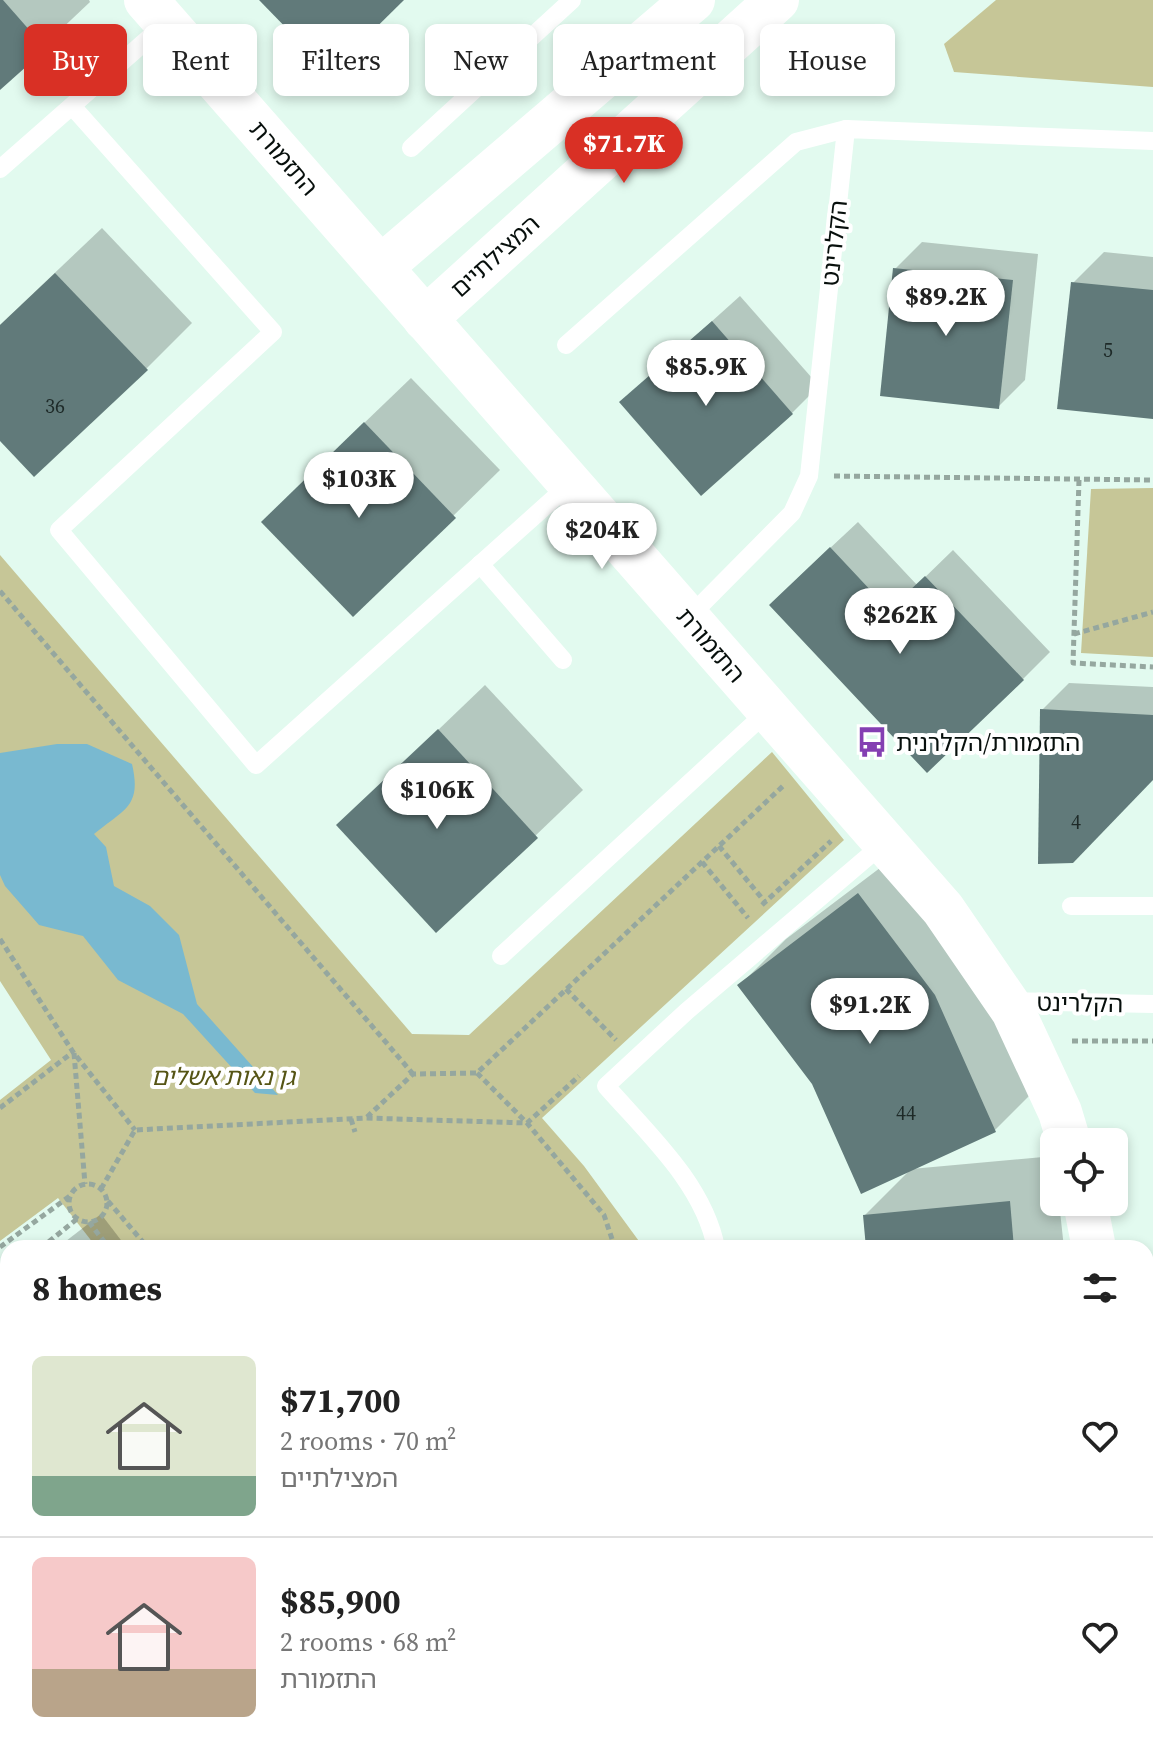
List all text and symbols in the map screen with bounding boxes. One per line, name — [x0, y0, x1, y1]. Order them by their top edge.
chip: Buy — [24, 24, 127, 96]
chip: Rent — [143, 24, 257, 96]
chip: Filters — [273, 24, 409, 96]
chip: New — [425, 24, 537, 96]
chip: Apartment — [553, 24, 744, 96]
chip: House — [760, 24, 895, 96]
street label: התזמורת — [242, 113, 326, 203]
pin: $71.7K — [559, 117, 689, 185]
text: $71.7K — [583, 125, 665, 161]
street label: הקלרינט — [813, 198, 855, 288]
street label: המצילתיים — [443, 207, 547, 305]
pin: $89.2K — [881, 270, 1011, 338]
text: $89.2K — [905, 278, 987, 314]
house number: 5 — [1103, 336, 1113, 364]
pin: $85.9K — [641, 340, 771, 408]
text: $85.9K — [665, 348, 747, 384]
house number: 36 — [45, 392, 65, 420]
pin: $103K — [303, 452, 415, 520]
text: $103K — [322, 460, 396, 496]
pin: $204K — [546, 503, 658, 571]
text: $204K — [565, 511, 639, 547]
pin: $262K — [844, 588, 956, 656]
text: $262K — [863, 596, 937, 632]
street label: התזמורת — [669, 600, 753, 690]
bus stop icon: התזמורת/הקלרנית — [855, 725, 889, 759]
place label: התזמורת/הקלרנית — [896, 726, 1080, 759]
pin: $106K — [381, 763, 493, 831]
text: $106K — [400, 771, 474, 807]
house number: 4 — [1071, 808, 1081, 836]
pin: $91.2K — [805, 978, 935, 1046]
text: $91.2K — [829, 986, 911, 1022]
street label: הקלרינט — [1037, 986, 1123, 1020]
park label: גן נאות אשלים — [151, 1060, 297, 1093]
house number: 44 — [896, 1099, 916, 1127]
map controls — [1040, 1128, 1128, 1216]
button: locate — [1040, 1128, 1128, 1216]
text: 8 homes — [32, 1265, 162, 1311]
icon: filters — [1078, 1266, 1122, 1310]
text: $71,700 — [280, 1377, 401, 1423]
icon: home — [96, 1388, 192, 1484]
icon: heart — [1078, 1414, 1122, 1458]
text: 2 rooms · 70 m² — [280, 1423, 456, 1459]
text: המצילתיים — [280, 1460, 398, 1496]
text: $85,900 — [280, 1578, 401, 1624]
icon: home — [96, 1589, 192, 1685]
icon: heart — [1078, 1615, 1122, 1659]
text: 2 rooms · 68 m² — [280, 1624, 456, 1660]
text: התזמורת — [280, 1661, 377, 1697]

